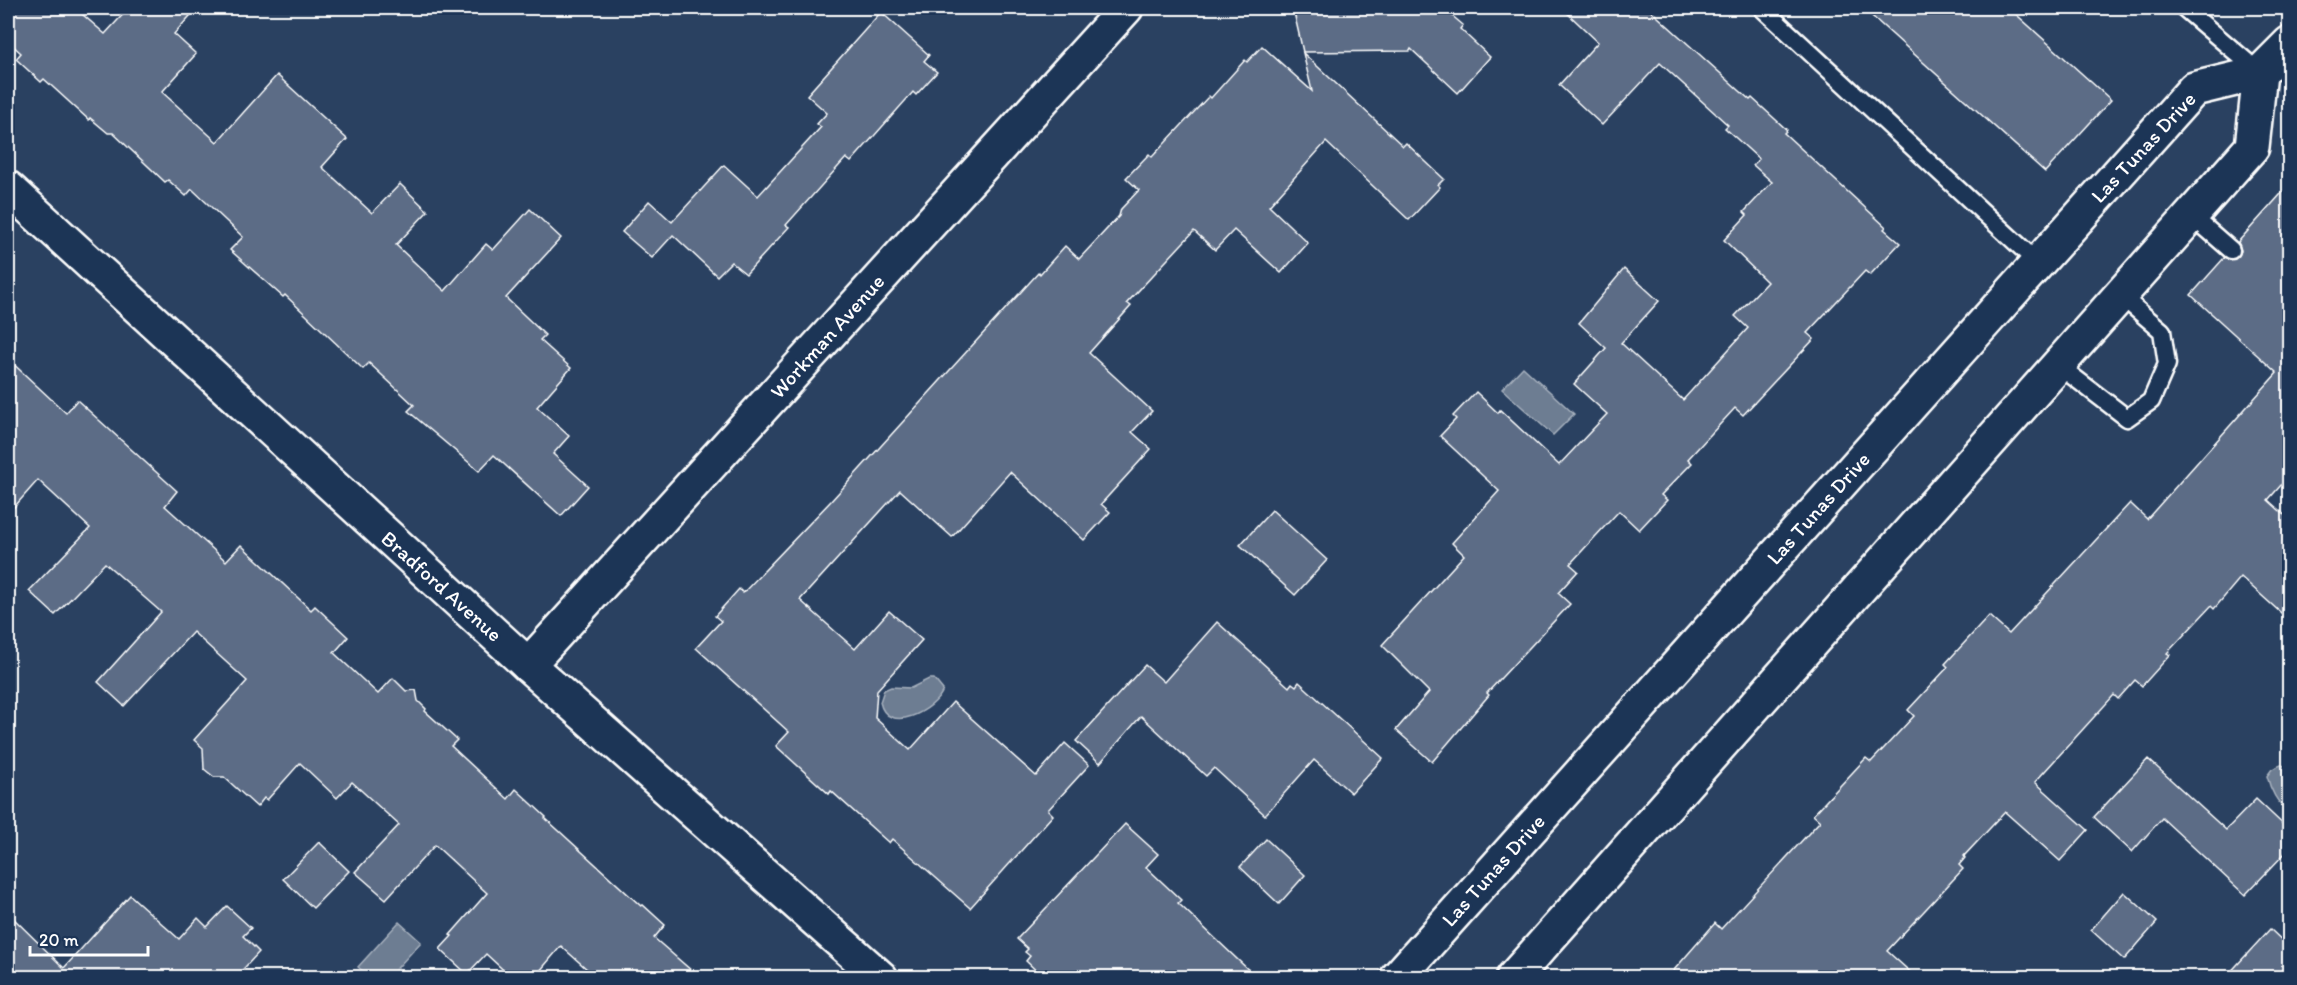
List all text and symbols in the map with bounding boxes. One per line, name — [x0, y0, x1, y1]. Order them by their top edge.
street label: Las Tunas Drive — [2085, 86, 2201, 208]
street label: Workman Avenue — [765, 269, 889, 403]
street label: Las Tunas Drive — [1761, 447, 1875, 569]
street label: Bradford Avenue — [377, 525, 508, 647]
street label: Las Tunas Drive — [1436, 809, 1550, 931]
scale bar — [30, 919, 148, 957]
text: 20 m — [39, 929, 79, 951]

